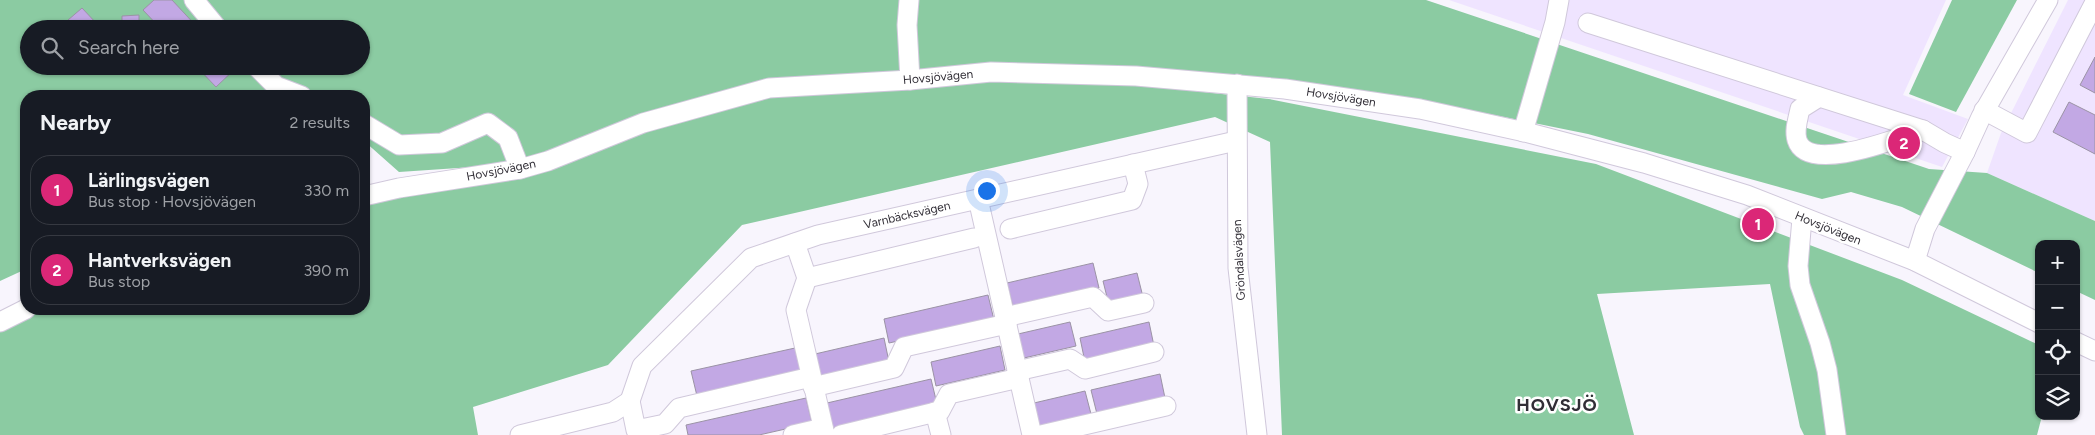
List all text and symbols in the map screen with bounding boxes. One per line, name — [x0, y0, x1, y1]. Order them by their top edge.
search box — [20, 20, 370, 75]
icon: search — [38, 34, 66, 62]
text: Search here — [78, 36, 180, 59]
street label: Hovsjövägen — [902, 67, 974, 87]
street label: Hovsjövägen — [1305, 85, 1377, 109]
text: Nearby — [40, 110, 111, 135]
text: 2 results — [290, 113, 350, 132]
pin: 2 — [1888, 124, 1920, 162]
street label: Hovsjövägen — [465, 156, 537, 184]
text: Lärlingsvägen — [88, 169, 210, 192]
your location — [974, 178, 1000, 204]
text: 1 — [54, 181, 60, 200]
text: 330 m — [304, 181, 349, 200]
text: Bus stop · Hovsjövägen — [88, 192, 256, 211]
street label: Varnbäcksvägen — [862, 198, 952, 232]
pin: 1 — [1742, 205, 1774, 243]
street label: Hovsjövägen — [1793, 208, 1863, 248]
street label: Gröndalsvägen — [1230, 219, 1248, 301]
map controls — [2035, 240, 2080, 420]
button: + — [2035, 240, 2080, 285]
text: Hantverksvägen — [88, 249, 231, 272]
text: 2 — [52, 261, 62, 280]
text: 390 m — [303, 261, 349, 280]
text: Bus stop — [88, 272, 150, 291]
button: − — [2035, 285, 2080, 330]
button: locate — [2035, 330, 2080, 375]
button: layers — [2035, 375, 2080, 420]
district label: HOVSJÖ — [1516, 394, 1598, 416]

